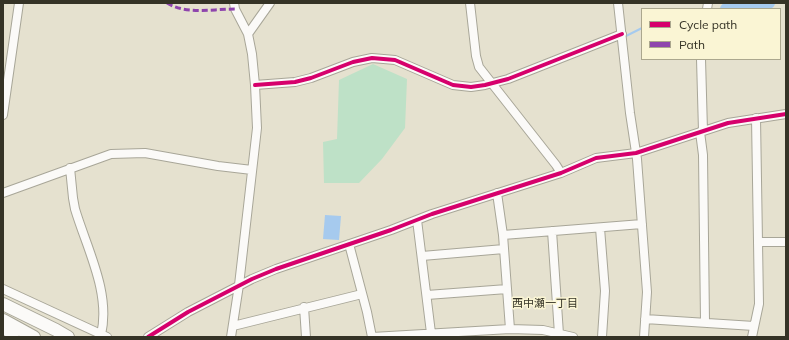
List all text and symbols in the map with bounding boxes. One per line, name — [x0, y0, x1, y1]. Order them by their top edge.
legend — [641, 8, 781, 60]
text: Cycle path — [679, 17, 737, 32]
text: Path — [679, 37, 705, 52]
district label: 西中瀬一丁目 — [512, 297, 578, 311]

